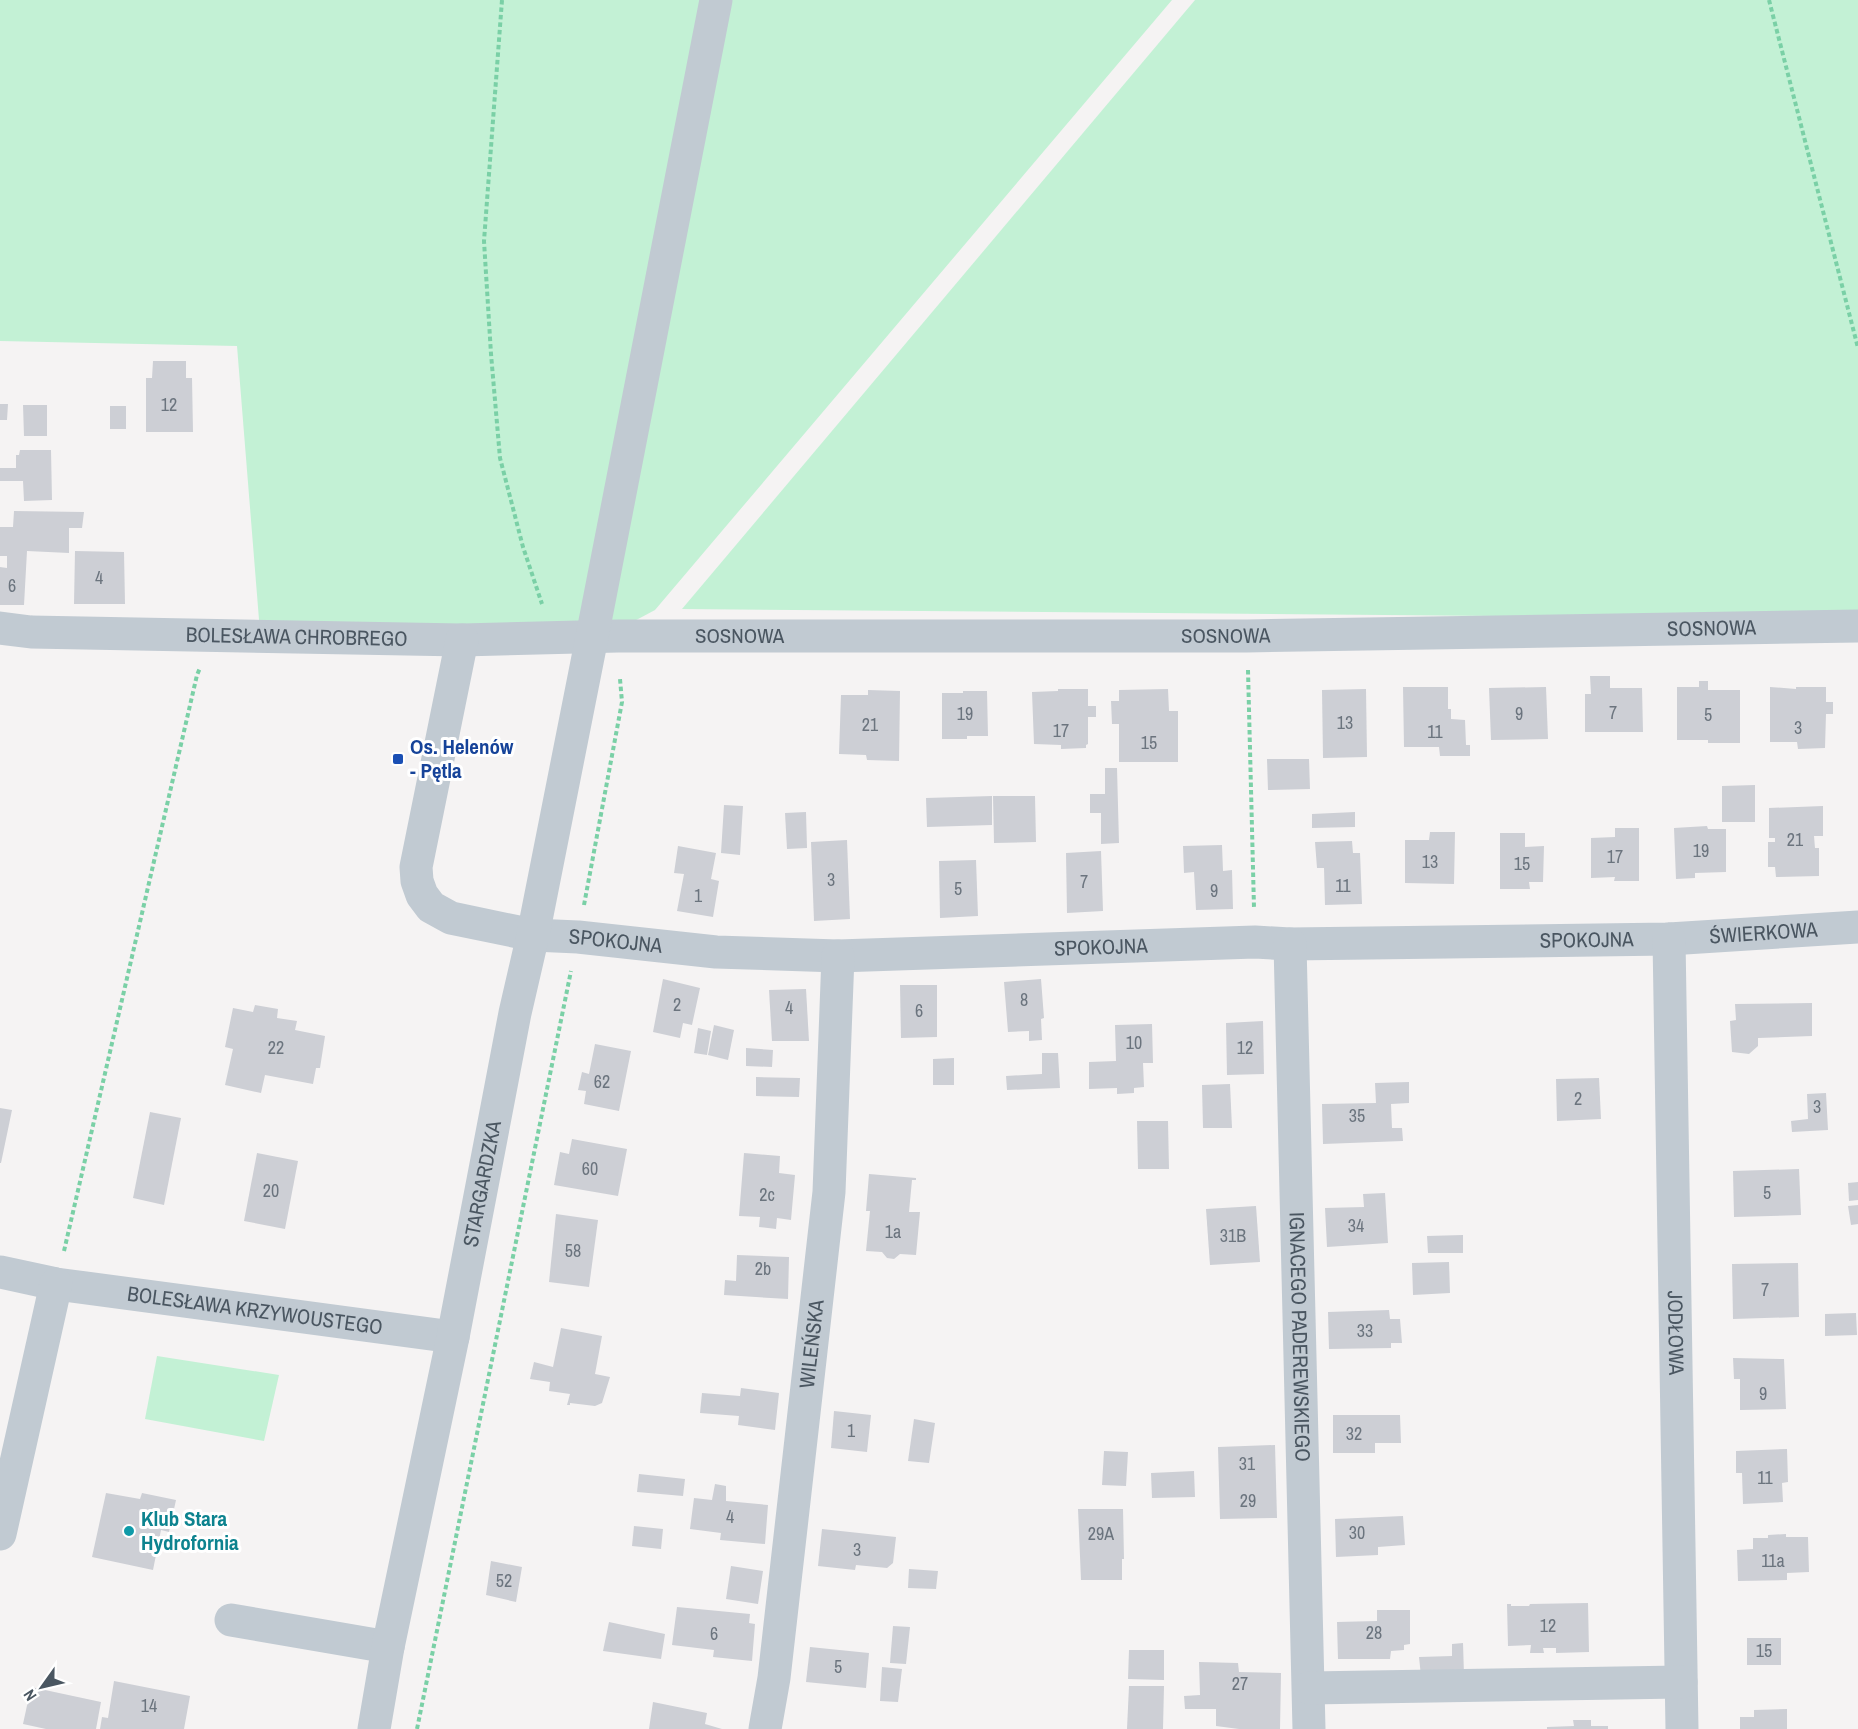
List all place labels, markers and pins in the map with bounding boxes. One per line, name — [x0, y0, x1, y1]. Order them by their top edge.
place label: Os. Helenów - Pętla — [410, 732, 514, 785]
marker: Os. Helenów - Pętla — [391, 752, 405, 766]
place label: Klub Stara Hydrofornia — [141, 1504, 239, 1557]
marker: Klub Stara Hydrofornia — [122, 1524, 136, 1538]

